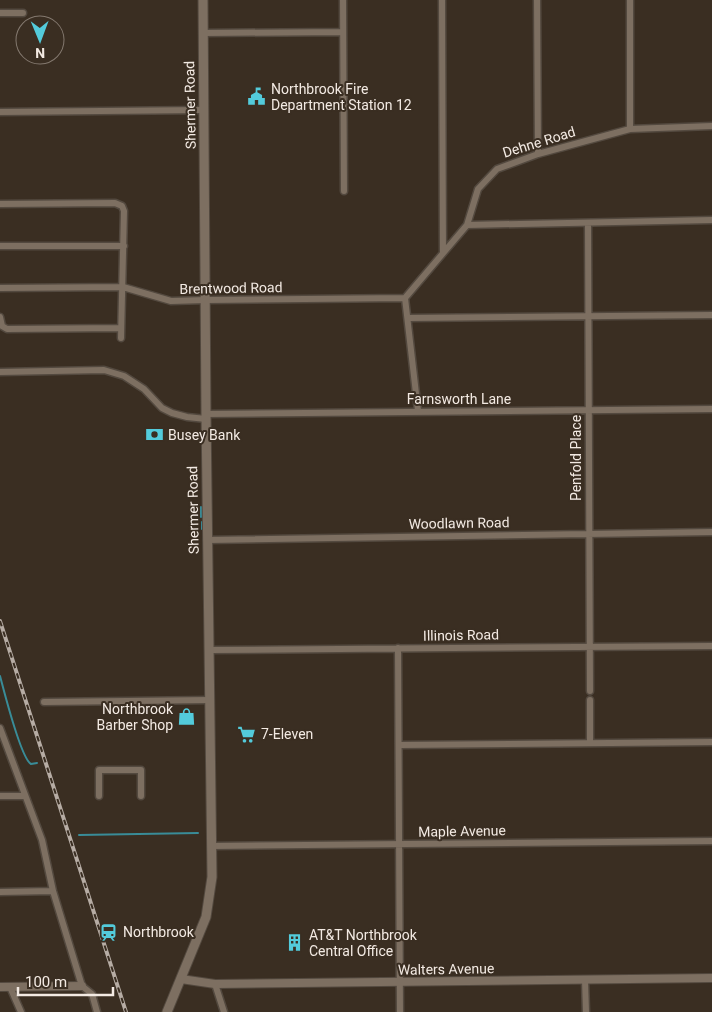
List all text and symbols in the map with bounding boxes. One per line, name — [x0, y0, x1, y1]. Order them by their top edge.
north arrow — [15, 15, 65, 65]
text: N — [35, 45, 45, 61]
street label: Shermer Road — [181, 61, 199, 149]
place label: Northbrook Fire Department Station 12 — [271, 81, 412, 113]
public building icon: Northbrook Fire Department Station 12 — [247, 87, 267, 107]
street label: Dehne Road — [501, 123, 577, 161]
street label: Brentwood Road — [179, 279, 283, 297]
street label: Farnsworth Lane — [407, 391, 511, 407]
street label: Penfold Place — [568, 415, 584, 501]
bank icon: Busey Bank — [144, 425, 164, 445]
place label: Busey Bank — [168, 427, 241, 443]
street label: Shermer Road — [184, 466, 202, 554]
street label: Woodlawn Road — [408, 514, 510, 532]
street label: Illinois Road — [423, 626, 499, 644]
place label: Northbrook Barber Shop — [97, 701, 174, 733]
shop icon: Northbrook Barber Shop — [177, 707, 197, 727]
supermarket icon: 7-Eleven — [237, 724, 257, 744]
place label: 7-Eleven — [261, 726, 313, 742]
street label: Maple Avenue — [418, 822, 506, 840]
station icon: Northbrook — [99, 922, 119, 942]
place label: Northbrook — [123, 924, 195, 940]
place label: AT&T Northbrook Central Office — [309, 927, 418, 959]
building icon: AT&T Northbrook Central Office — [285, 933, 305, 953]
street label: Walters Avenue — [398, 960, 494, 978]
scale bar — [18, 964, 112, 996]
text: 100 m — [25, 973, 67, 991]

